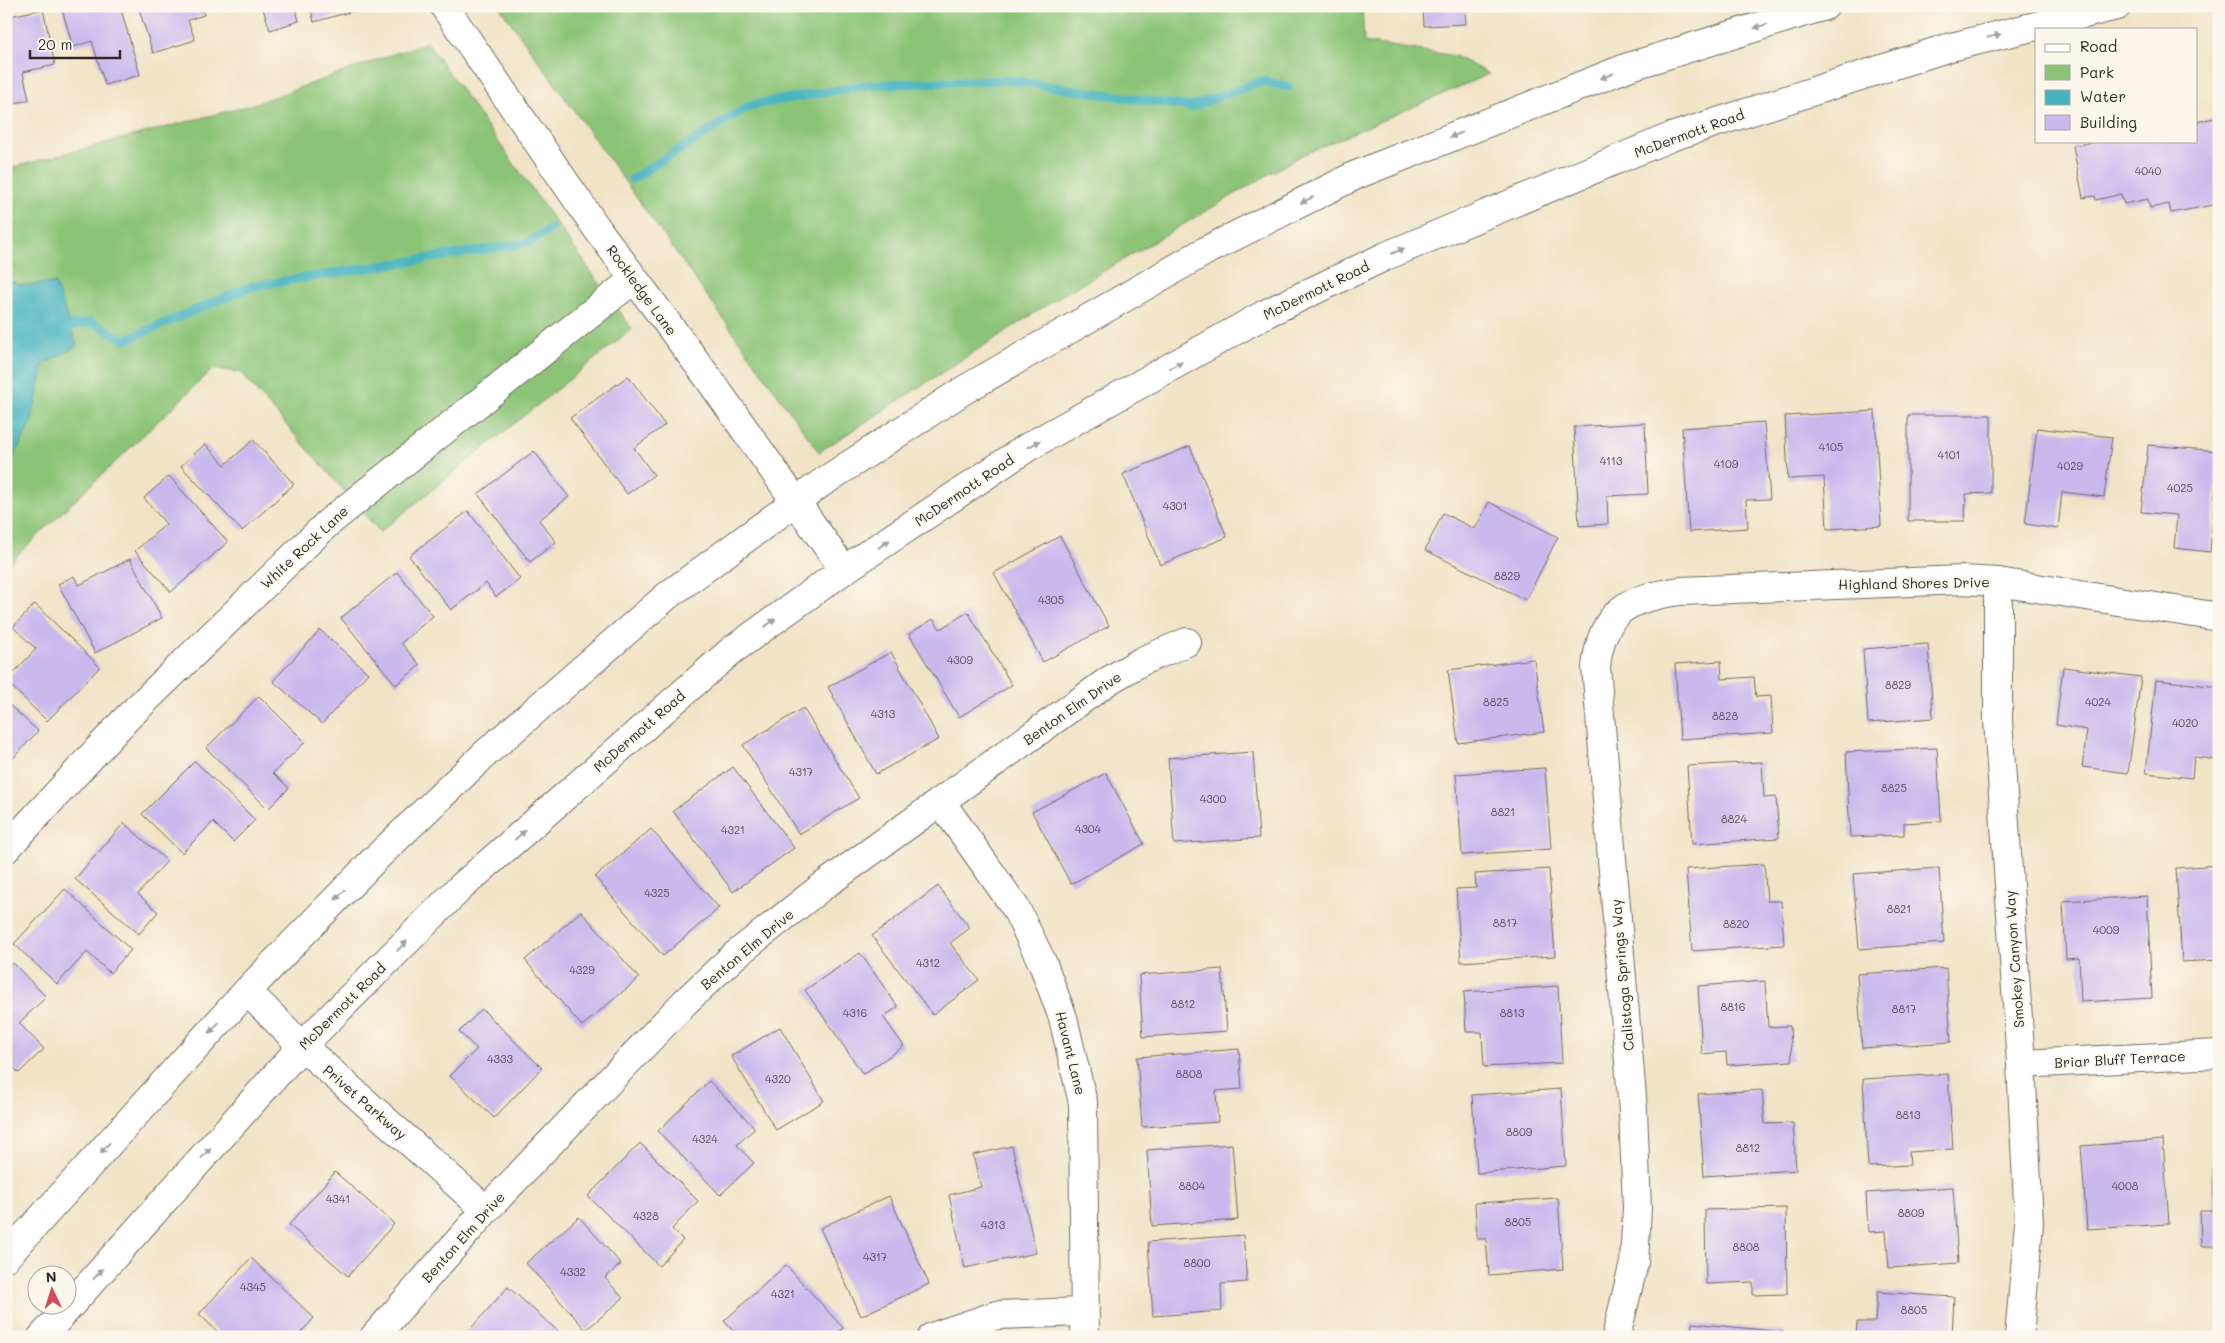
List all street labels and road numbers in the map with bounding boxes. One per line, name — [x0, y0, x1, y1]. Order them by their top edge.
street label: McDermott Road — [1631, 104, 1747, 162]
street label: Rockledge Lane — [603, 241, 681, 339]
street label: McDermott Road — [1260, 256, 1372, 324]
street label: McDermott Road — [911, 450, 1017, 530]
street label: White Rock Lane — [256, 501, 352, 593]
street label: Highland Shores Drive — [1838, 572, 1990, 594]
street label: Benton Elm Drive — [1019, 667, 1125, 749]
street label: McDermott Road — [589, 686, 689, 776]
street label: Smokey Canyon Way — [2000, 890, 2028, 1028]
street label: Calistoga Springs Way — [1606, 898, 1638, 1052]
street label: Benton Elm Drive — [696, 904, 798, 994]
street label: McDermott Road — [294, 958, 390, 1054]
street label: Havant Lane — [1051, 1009, 1091, 1097]
street label: Briar Bluff Terrace — [2054, 1046, 2186, 1072]
street label: Privet Parkway — [319, 1060, 411, 1144]
street label: Benton Elm Drive — [417, 1188, 509, 1286]

